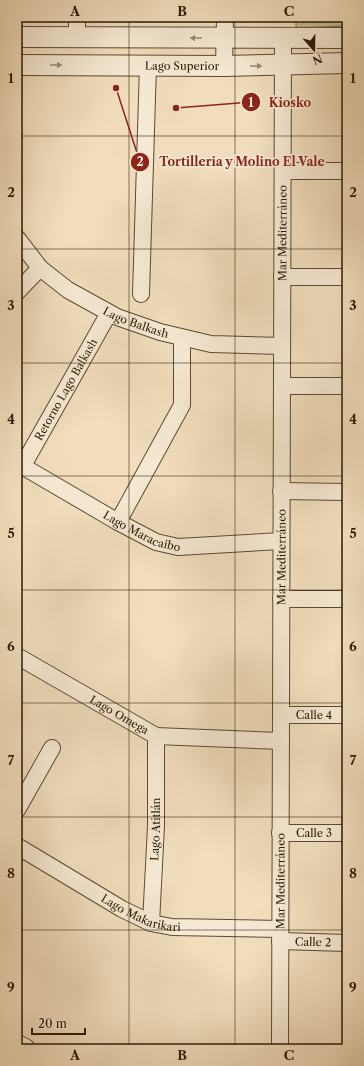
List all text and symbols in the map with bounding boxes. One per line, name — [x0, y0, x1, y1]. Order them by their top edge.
text: A — [69, 3, 81, 19]
text: B — [177, 3, 187, 19]
text: C — [284, 3, 294, 19]
north arrow — [294, 30, 334, 70]
one-way arrow — [189, 35, 202, 41]
text: N — [310, 51, 324, 68]
street label: Lago Superior — [145, 59, 220, 73]
one-way arrow — [50, 62, 63, 68]
one-way arrow — [250, 63, 263, 69]
text: 1 — [8, 70, 14, 86]
text: 1 — [350, 70, 356, 86]
callout: Kiosko — [241, 90, 319, 114]
text: 1 — [248, 95, 254, 110]
text: Kiosko — [269, 95, 312, 110]
callout: Tortilleria y Molino El Vale — [130, 150, 333, 174]
text: 2 — [136, 154, 144, 169]
text: Tortilleria y Molino El Vale — [159, 154, 325, 169]
text: 2 — [7, 184, 15, 200]
text: 2 — [349, 184, 357, 200]
street label: Mar Mediterráneo — [275, 185, 290, 281]
text: 3 — [7, 297, 15, 313]
text: 3 — [349, 297, 357, 313]
street label: Lago Balkash — [101, 304, 170, 341]
street label: Retorno Lago Balkash — [31, 336, 100, 443]
text: 4 — [7, 411, 15, 427]
text: 4 — [349, 411, 357, 427]
street label: Lago Maracaibo — [101, 508, 182, 554]
street label: Mar Mediterráneo — [274, 509, 289, 605]
text: 5 — [7, 525, 15, 541]
text: 5 — [349, 525, 357, 541]
text: 6 — [7, 638, 15, 654]
text: 6 — [349, 638, 357, 654]
street label: Lago Omega — [87, 692, 151, 737]
street label: Calle 4 — [296, 708, 332, 722]
text: 7 — [8, 752, 15, 768]
text: 7 — [350, 752, 357, 768]
street label: Lago Atitlán — [147, 797, 163, 861]
street label: Calle 3 — [296, 826, 332, 840]
street label: Mar Mediterráneo — [273, 833, 288, 929]
text: 8 — [7, 865, 15, 881]
text: 8 — [349, 865, 357, 881]
street label: Lago Makarikari — [99, 891, 181, 934]
street label: Calle 2 — [295, 934, 331, 950]
text: 9 — [7, 979, 15, 995]
text: 9 — [349, 979, 357, 995]
scale bar — [32, 1010, 85, 1036]
text: 20 m — [38, 1016, 67, 1031]
text: A — [69, 1047, 81, 1063]
text: B — [177, 1047, 187, 1063]
text: C — [284, 1047, 294, 1063]

